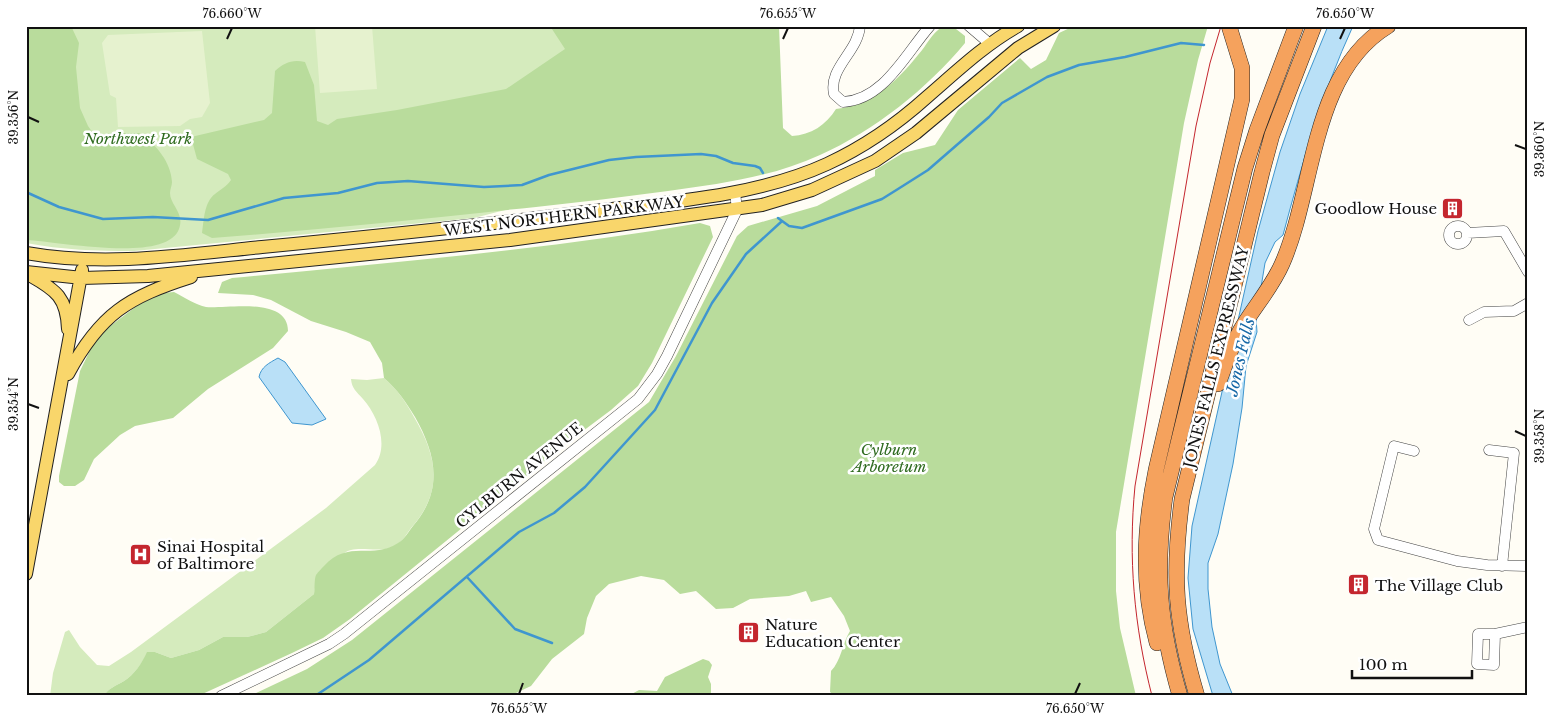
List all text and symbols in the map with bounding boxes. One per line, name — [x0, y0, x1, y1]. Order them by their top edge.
text: 76.660°W — [202, 6, 262, 21]
text: 76.655°W — [760, 6, 817, 21]
text: 76.650°W — [1316, 6, 1375, 21]
text: 39.356°N — [6, 89, 21, 144]
text: 39.360°N — [1532, 121, 1547, 177]
park label: Northwest Park — [83, 129, 192, 148]
street label: WEST NORTHERN PARKWAY — [442, 192, 686, 240]
building icon: Goodlow House — [1441, 196, 1465, 220]
place label: Goodlow House — [1314, 199, 1437, 218]
street label: JONES FALLS EXPRESSWAY — [1179, 243, 1253, 472]
water label: Jones Falls — [1221, 316, 1259, 399]
text: 39.354°N — [6, 377, 21, 431]
text: 39.358°N — [1532, 409, 1547, 463]
street label: CYLBURN AVENUE — [452, 418, 586, 532]
park label: Cylburn Arboretum — [850, 440, 926, 476]
place label: Sinai Hospital of Baltimore — [157, 537, 264, 573]
hospital icon: Sinai Hospital of Baltimore — [129, 543, 153, 567]
building icon: The Village Club — [1347, 573, 1371, 597]
place label: The Village Club — [1375, 576, 1503, 595]
place label: Nature Education Center — [765, 615, 901, 651]
building icon: Nature Education Center — [737, 621, 761, 645]
scale bar — [1352, 647, 1472, 679]
text: 100 m — [1359, 655, 1408, 674]
text: 76.655°W — [491, 701, 548, 716]
text: 76.650°W — [1046, 701, 1105, 716]

